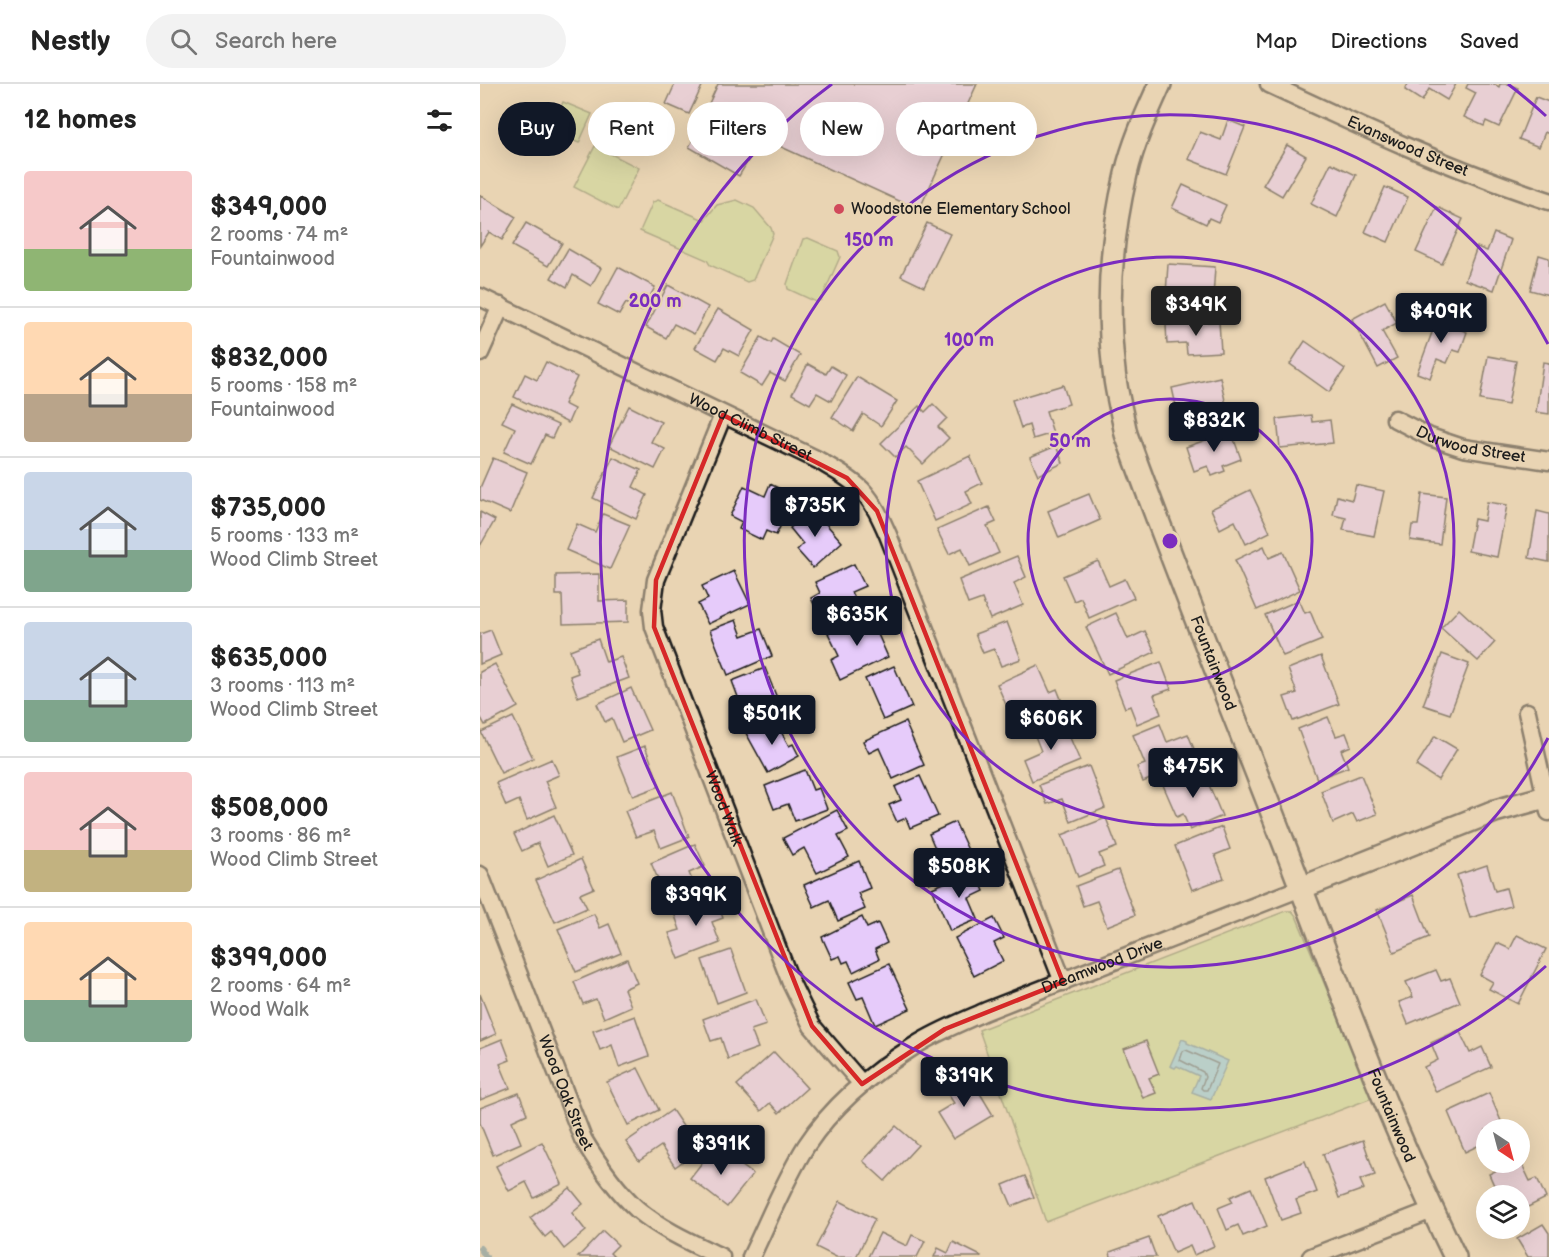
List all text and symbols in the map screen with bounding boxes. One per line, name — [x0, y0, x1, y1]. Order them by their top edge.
search box — [146, 14, 566, 68]
text: Nestly — [30, 25, 110, 58]
icon: search — [167, 25, 200, 58]
text: Search here — [215, 28, 337, 55]
text: Map — [1255, 29, 1298, 54]
text: Directions — [1331, 29, 1427, 54]
text: Saved — [1460, 29, 1519, 54]
chip: Buy — [498, 102, 576, 156]
chip: Rent — [588, 102, 675, 156]
chip: Filters — [687, 102, 788, 156]
chip: New — [800, 102, 884, 156]
chip: Apartment — [896, 102, 1037, 156]
icon: filters — [423, 104, 456, 137]
text: 12 homes — [24, 105, 136, 136]
street label: Evanswood Street — [1344, 112, 1471, 181]
text: $349,000 — [210, 192, 327, 223]
icon: home — [72, 195, 144, 267]
place label: Woodstone Elementary School — [851, 200, 1071, 219]
marker: Woodstone Elementary School — [832, 202, 846, 216]
text: 2 rooms · 74 m² — [210, 223, 348, 247]
text: 150 m — [844, 230, 894, 251]
text: Fountainwood — [210, 247, 335, 271]
pin: $349K — [1154, 286, 1238, 337]
text: 200 m — [628, 291, 682, 312]
text: $349K — [1165, 293, 1227, 317]
pin: $409K — [1399, 293, 1483, 344]
text: $409K — [1410, 300, 1472, 324]
text: 100 m — [944, 330, 994, 351]
text: $832,000 — [210, 343, 328, 374]
icon: home — [72, 346, 144, 418]
text: 5 rooms · 158 m² — [210, 374, 357, 398]
street label: Wood Climb Street — [686, 390, 815, 465]
text: Fountainwood — [210, 398, 335, 422]
pin: $832K — [1172, 402, 1256, 453]
text: $832K — [1183, 409, 1245, 433]
street label: Durwood Street — [1413, 422, 1527, 467]
text: 50 m — [1049, 431, 1091, 452]
pin: $735K — [773, 487, 857, 538]
text: $735,000 — [210, 493, 326, 524]
text: $735K — [784, 494, 846, 518]
icon: home — [72, 496, 144, 568]
text: 5 rooms · 133 m² — [210, 524, 359, 548]
centre of rings — [1160, 531, 1180, 551]
text: Wood Climb Street — [210, 548, 378, 572]
pin: $635K — [815, 596, 899, 647]
text: $635K — [826, 603, 888, 627]
street label: Fountainwood — [1186, 613, 1240, 713]
text: $635,000 — [210, 643, 327, 674]
icon: home — [72, 646, 144, 718]
text: 3 rooms · 113 m² — [210, 674, 355, 698]
pin: $501K — [730, 695, 814, 746]
text: Wood Climb Street — [210, 698, 378, 722]
pin: $606K — [1009, 700, 1093, 751]
text: $501K — [742, 702, 802, 726]
text: $606K — [1019, 707, 1083, 731]
pin: $475K — [1151, 748, 1235, 799]
text: $475K — [1162, 755, 1224, 779]
street label: Wood Walk — [701, 768, 747, 849]
text: $508,000 — [210, 793, 328, 824]
icon: home — [72, 796, 144, 868]
text: 3 rooms · 86 m² — [210, 824, 351, 848]
text: Wood Climb Street — [210, 848, 378, 872]
pin: $508K — [917, 848, 1001, 899]
text: $508K — [928, 855, 990, 879]
pin: $399K — [654, 876, 738, 927]
text: $399K — [665, 883, 727, 907]
street label: Dreamwood Drive — [1039, 933, 1166, 998]
text: $399,000 — [210, 943, 327, 974]
icon: home — [72, 946, 144, 1018]
text: 2 rooms · 64 m² — [210, 974, 351, 998]
text: Wood Walk — [210, 998, 309, 1022]
street label: Wood Oak Street — [534, 1033, 597, 1154]
pin: $319K — [922, 1057, 1006, 1108]
text: $319K — [935, 1064, 993, 1088]
street label: Fountainwood — [1363, 1066, 1419, 1165]
north arrow — [1476, 1119, 1530, 1173]
map controls — [1476, 1119, 1530, 1239]
pin: $391K — [679, 1125, 763, 1176]
text: $391K — [692, 1132, 750, 1156]
button: layers — [1476, 1185, 1530, 1239]

